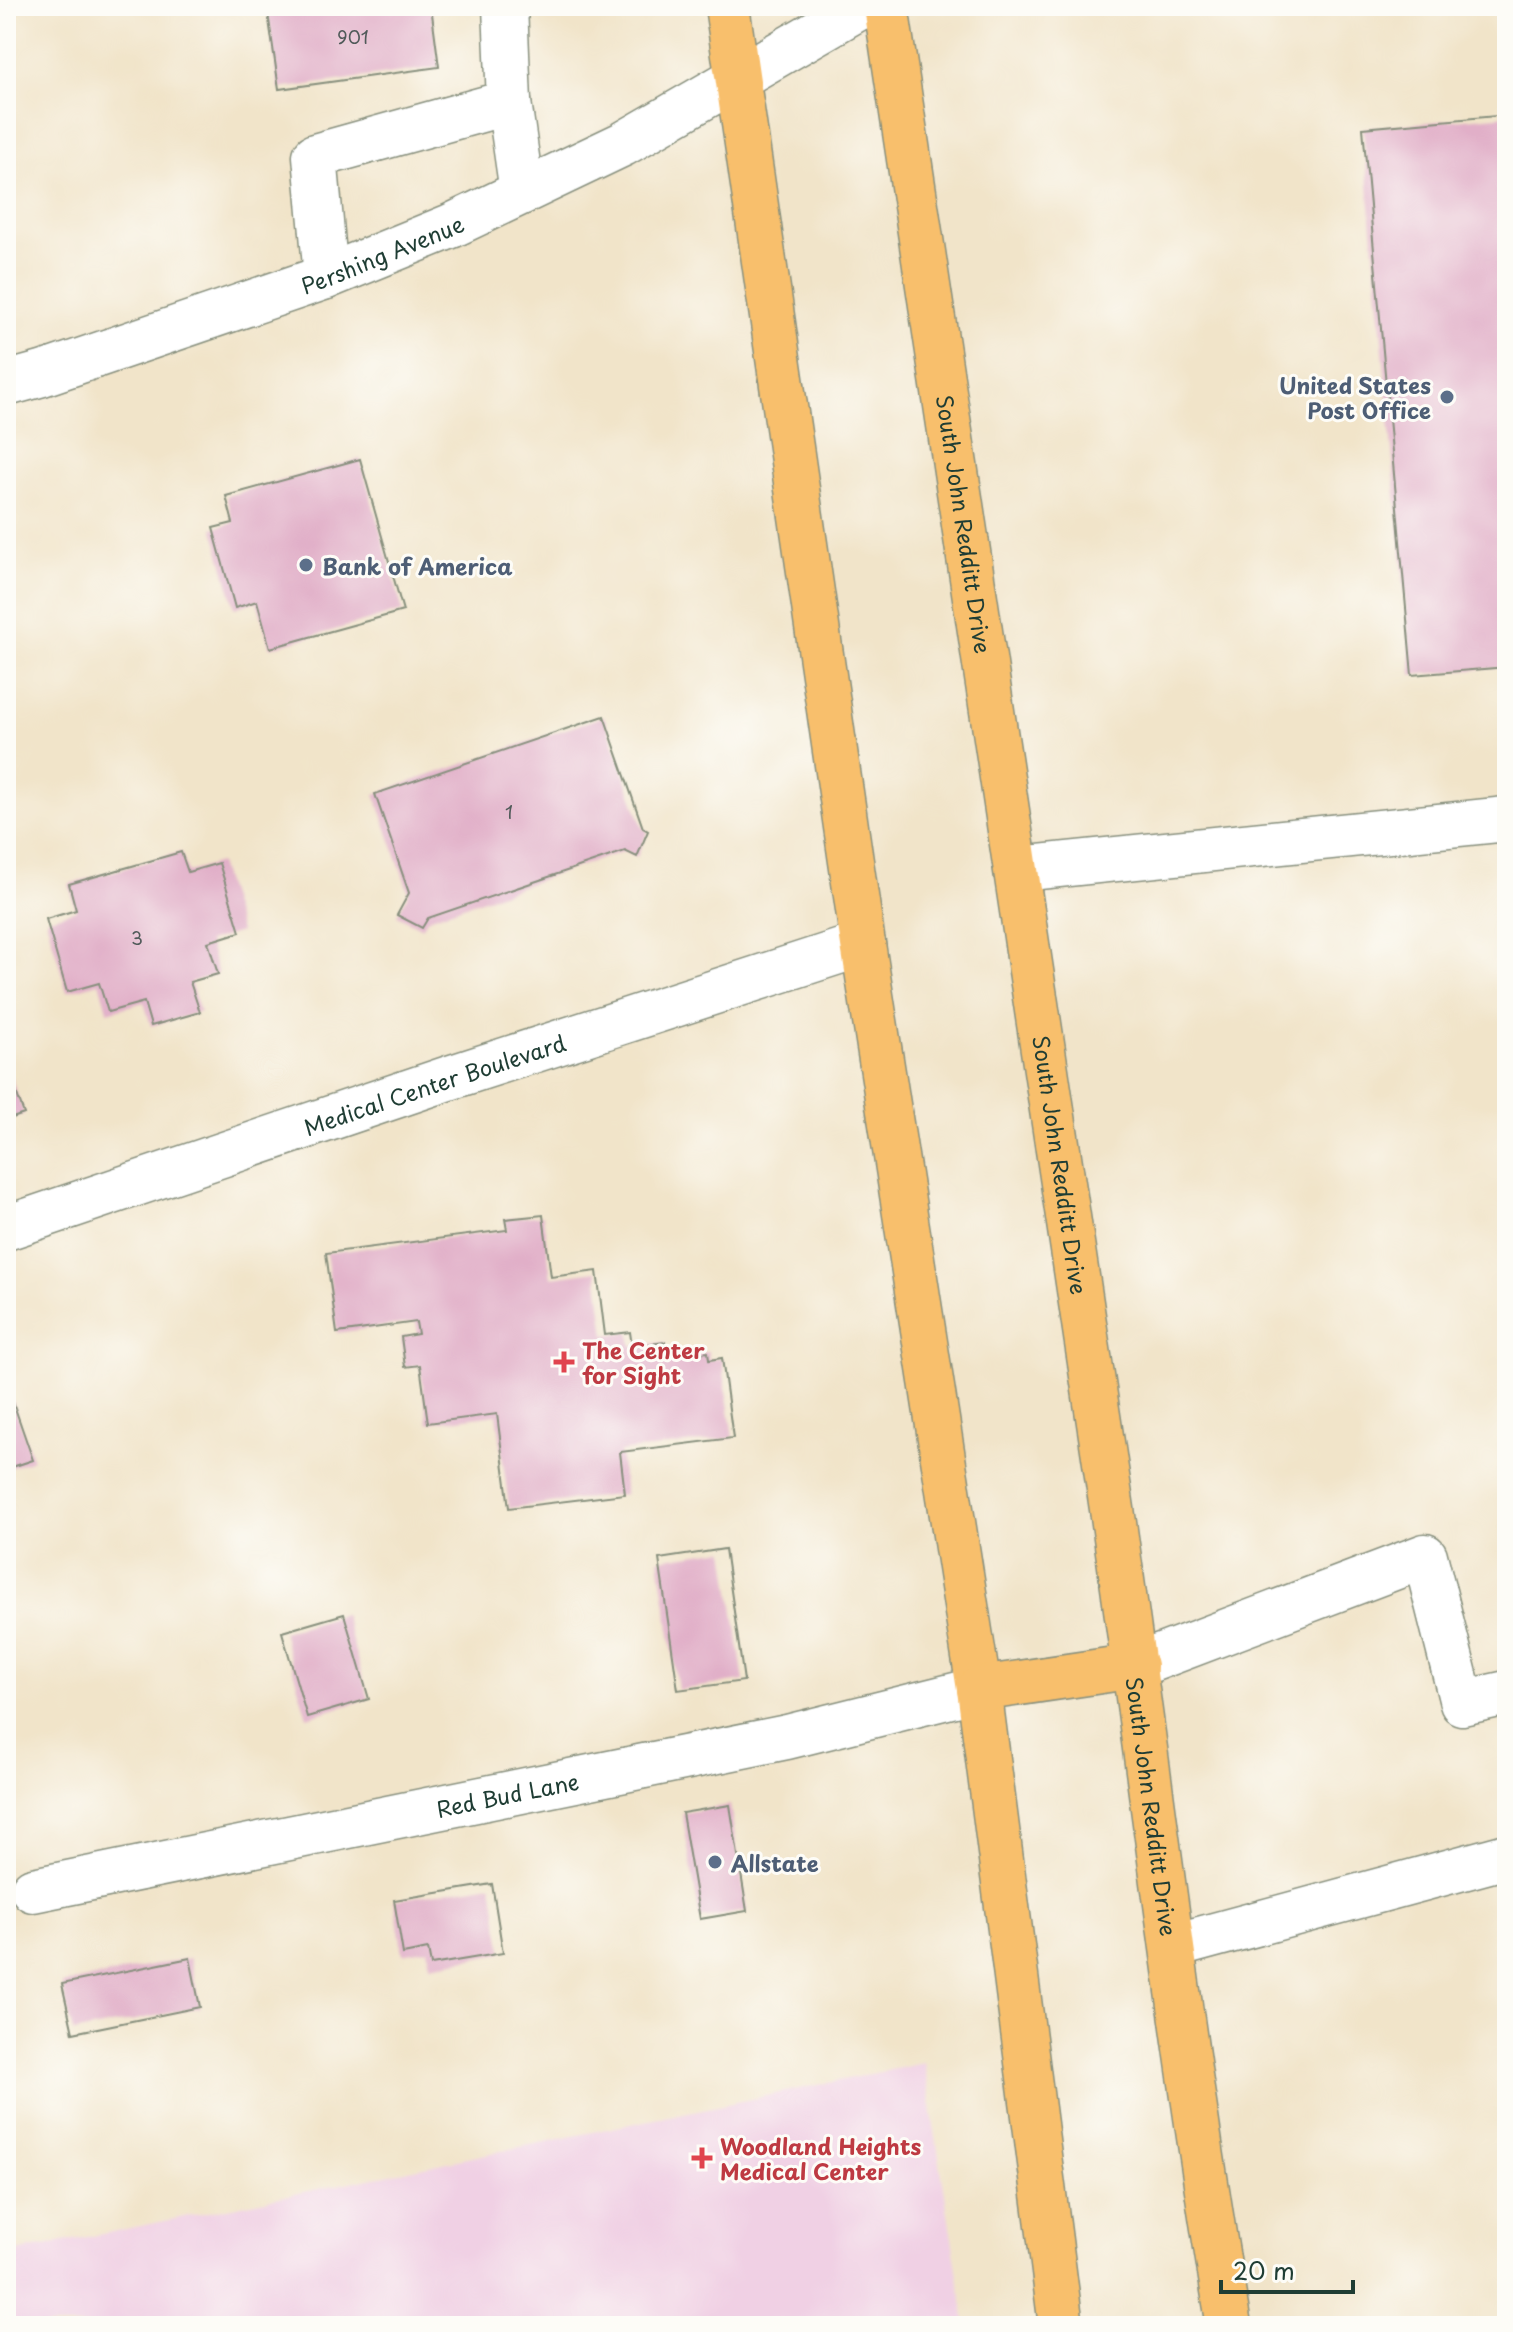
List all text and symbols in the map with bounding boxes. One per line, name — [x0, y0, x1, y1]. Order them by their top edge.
house number: 901 — [337, 23, 369, 50]
street label: Pershing Avenue — [296, 206, 469, 301]
place label: United States Post Office — [1279, 368, 1431, 426]
marker: United States Post Office — [1438, 388, 1456, 406]
street label: South John Redditt Drive — [929, 392, 1001, 656]
place label: Bank of America — [322, 549, 513, 582]
marker: Bank of America — [297, 556, 315, 574]
house number: 1 — [505, 798, 513, 825]
house number: 3 — [131, 924, 143, 951]
street label: Medical Center Boulevard — [299, 1025, 569, 1143]
street label: South John Redditt Drive — [1026, 1033, 1097, 1296]
place label: The Center for Sight — [582, 1333, 705, 1391]
marker: The Center for Sight — [553, 1351, 575, 1373]
street label: South John Redditt Drive — [1119, 1675, 1187, 1938]
street label: Red Bud Lane — [433, 1763, 581, 1824]
place label: Allstate — [731, 1846, 819, 1879]
marker: Allstate — [706, 1853, 724, 1871]
place label: Woodland Heights Medical Center — [720, 2129, 921, 2187]
marker: Woodland Heights Medical Center — [691, 2147, 713, 2169]
scale bar — [1221, 2244, 1353, 2294]
text: 20 m — [1233, 2252, 1295, 2288]

